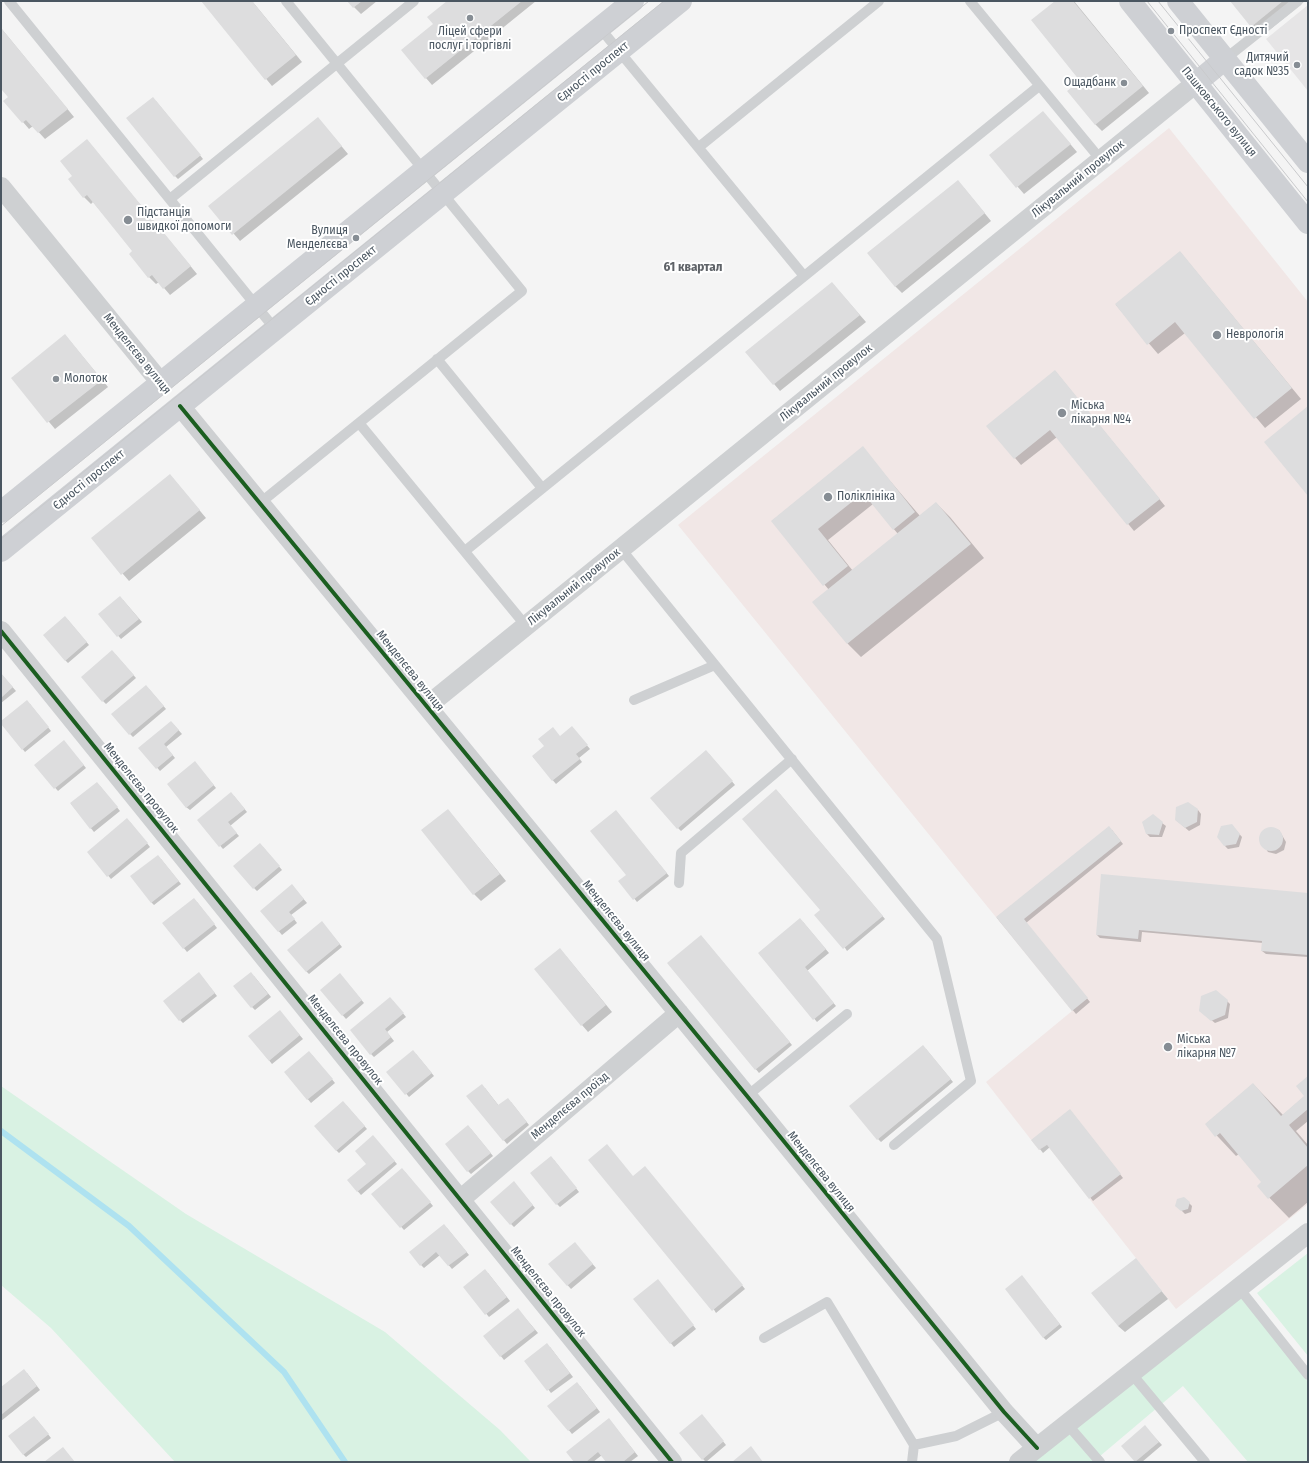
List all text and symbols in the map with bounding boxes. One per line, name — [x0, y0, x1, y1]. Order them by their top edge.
marker: Ліцей сфери послуг і торгівлі — [465, 13, 475, 23]
place label: Проспект Єдності — [1179, 24, 1268, 38]
place label: Ліцей сфери послуг і торгівлі — [429, 25, 511, 53]
marker: Проспект Єдності — [1166, 26, 1176, 36]
street label: Єдності проспект — [554, 39, 632, 105]
place label: Дитячий садок №35 — [1234, 51, 1289, 79]
marker: Дитячий садок №35 — [1292, 60, 1302, 70]
street label: Пашковського вулиця — [1178, 64, 1260, 160]
place label: Ощадбанк — [1064, 76, 1116, 90]
marker: Ощадбанк — [1119, 78, 1129, 88]
street label: Лікувальний провулок — [1029, 137, 1127, 221]
place label: Підстанція швидкої допомоги — [137, 206, 231, 234]
marker: Підстанція швидкої допомоги — [122, 214, 134, 226]
place label: Вулиця Менделєєва — [287, 224, 348, 252]
marker: Вулиця Менделєєва — [351, 233, 361, 243]
street label: Єдності проспект — [302, 243, 380, 309]
district label: 61 квартал — [664, 259, 722, 275]
street label: Менделєєва вулиця — [100, 311, 174, 397]
place label: Неврологія — [1226, 328, 1284, 342]
marker: Неврологія — [1211, 329, 1223, 341]
street label: Лікувальний провулок — [777, 341, 875, 425]
place label: Молоток — [64, 372, 107, 386]
marker: Молоток — [51, 374, 61, 384]
place label: Міська лікарня №4 — [1071, 399, 1131, 427]
marker: Міська лікарня №4 — [1056, 407, 1068, 419]
street label: Єдності проспект — [50, 447, 128, 513]
place label: Поліклініка — [837, 490, 895, 504]
marker: Поліклініка — [822, 491, 834, 503]
street label: Лікувальний провулок — [525, 545, 623, 629]
street label: Менделєєва вулиця — [373, 628, 447, 714]
street label: Менделєєва провулок — [100, 740, 182, 836]
street label: Менделєєва вулиця — [579, 878, 653, 964]
street label: Менделєєва провулок — [304, 992, 386, 1088]
place label: Міська лікарня №7 — [1177, 1033, 1236, 1061]
marker: Міська лікарня №7 — [1162, 1041, 1174, 1053]
street label: Менделєєва проїзд — [528, 1069, 612, 1143]
street label: Менделєєва вулиця — [784, 1129, 858, 1215]
street label: Менделєєва провулок — [507, 1244, 589, 1340]

